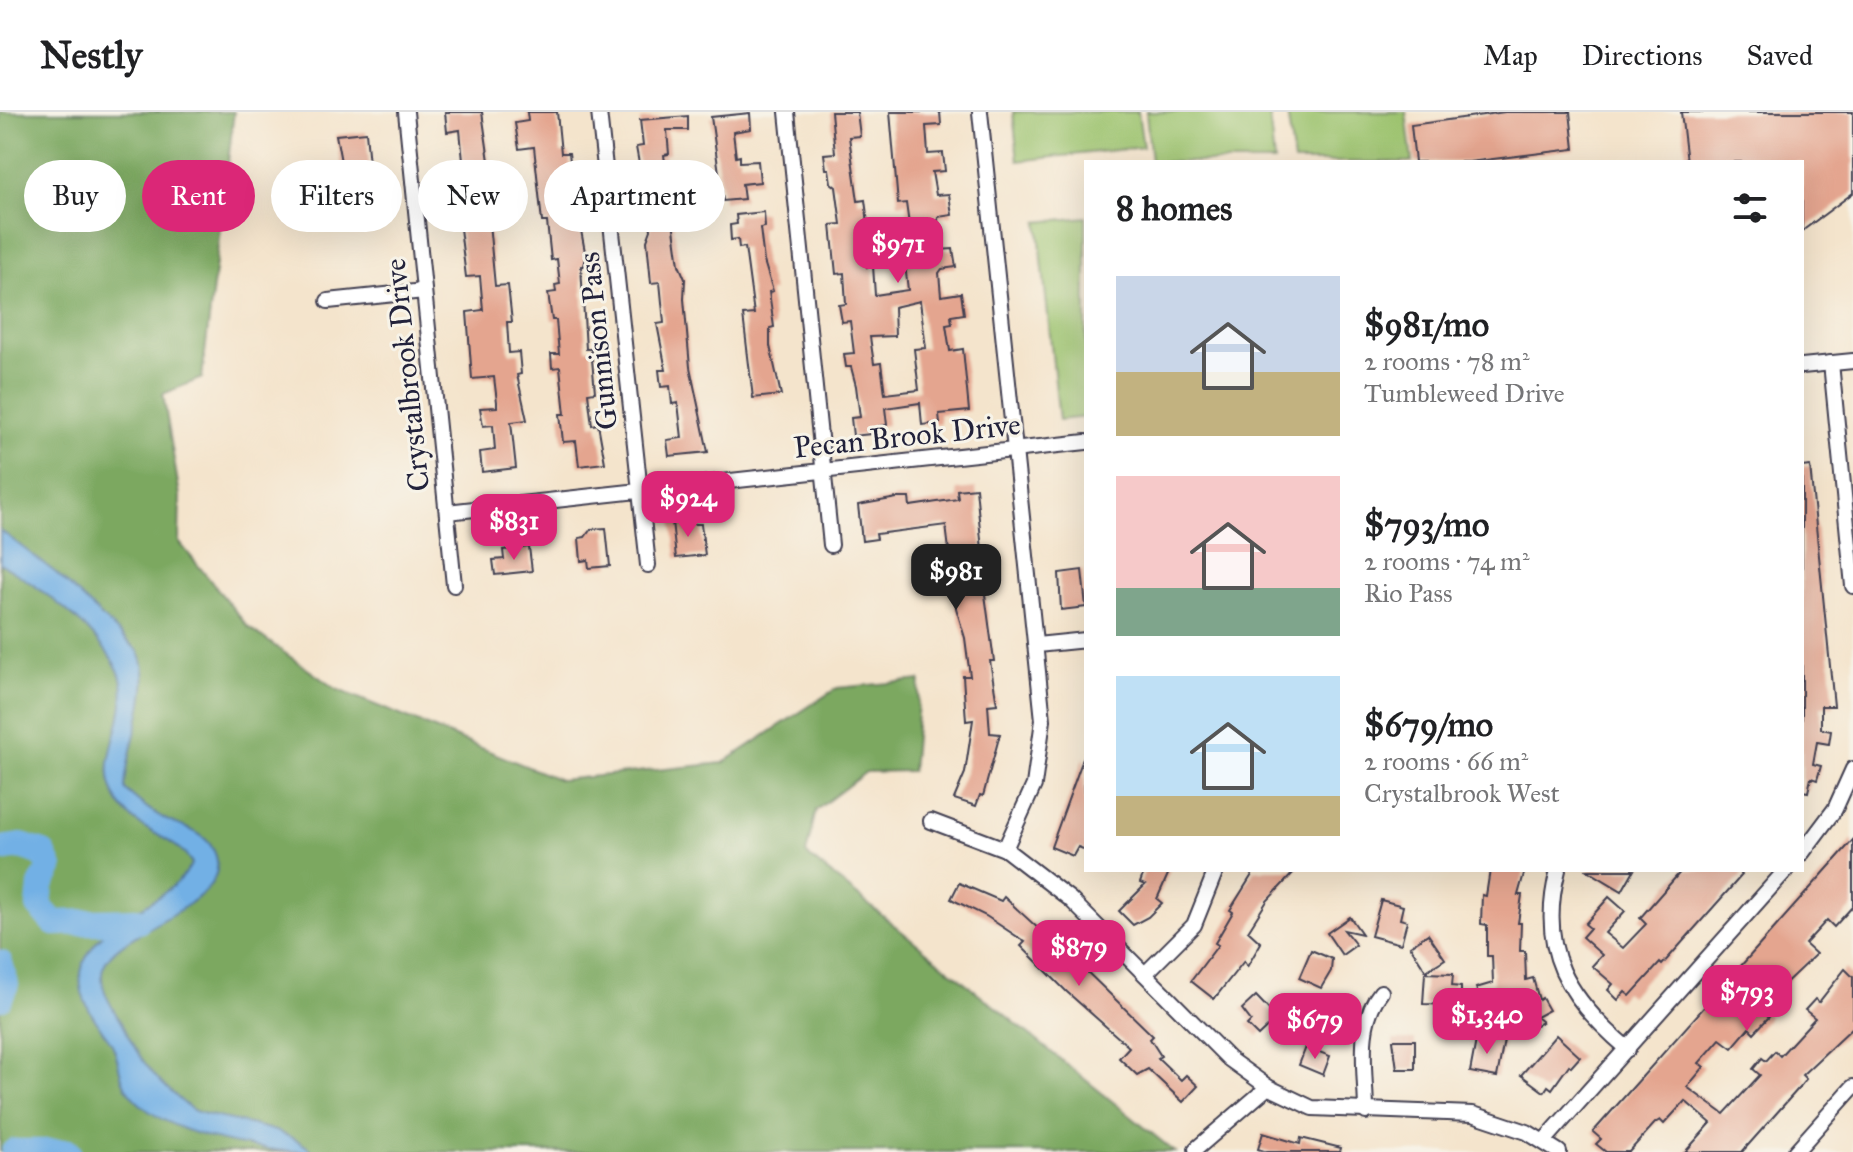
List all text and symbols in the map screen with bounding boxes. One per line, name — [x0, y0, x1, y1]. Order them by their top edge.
text: Nestly — [40, 32, 142, 78]
text: Map — [1483, 38, 1538, 73]
text: Directions — [1582, 38, 1703, 73]
text: Saved — [1747, 38, 1813, 73]
chip: Buy — [24, 160, 126, 232]
chip: Rent — [142, 160, 255, 232]
chip: Filters — [271, 160, 402, 232]
chip: New — [418, 160, 528, 232]
chip: Apartment — [544, 160, 725, 232]
icon: filters — [1728, 186, 1772, 230]
text: 8 homes — [1116, 188, 1232, 229]
pin: $971 — [851, 217, 945, 285]
text: $971 — [871, 227, 925, 259]
street label: Gunnison Pass — [571, 250, 625, 432]
street label: Crystalbrook Drive — [377, 257, 437, 493]
text: $981/mo — [1364, 304, 1489, 345]
icon: home — [1180, 308, 1276, 404]
text: 2 rooms · 78 m² — [1364, 345, 1529, 377]
text: Tumbleweed Drive — [1364, 377, 1564, 409]
street label: Pecan Brook Drive — [792, 406, 1022, 466]
pin: $924 — [641, 471, 735, 539]
text: $924 — [660, 481, 716, 513]
pin: $831 — [467, 494, 561, 562]
text: $831 — [489, 504, 539, 536]
text: $793/mo — [1364, 504, 1489, 545]
icon: home — [1180, 508, 1276, 604]
pin: $981 — [909, 544, 1003, 612]
text: 2 rooms · 74 m² — [1364, 545, 1530, 577]
text: $981 — [929, 554, 983, 586]
text: Rio Pass — [1364, 577, 1453, 609]
text: $679/mo — [1364, 704, 1493, 745]
icon: home — [1180, 708, 1276, 804]
text: 2 rooms · 66 m² — [1364, 745, 1528, 777]
text: Crystalbrook West — [1364, 777, 1560, 809]
pin: $879 — [1032, 920, 1126, 988]
text: $879 — [1050, 930, 1108, 962]
pin: $793 — [1700, 965, 1794, 1033]
text: $793 — [1720, 975, 1774, 1007]
pin: $1,340 — [1422, 988, 1552, 1056]
pin: $679 — [1268, 993, 1362, 1061]
text: $1,340 — [1451, 998, 1523, 1030]
text: $679 — [1287, 1003, 1343, 1035]

